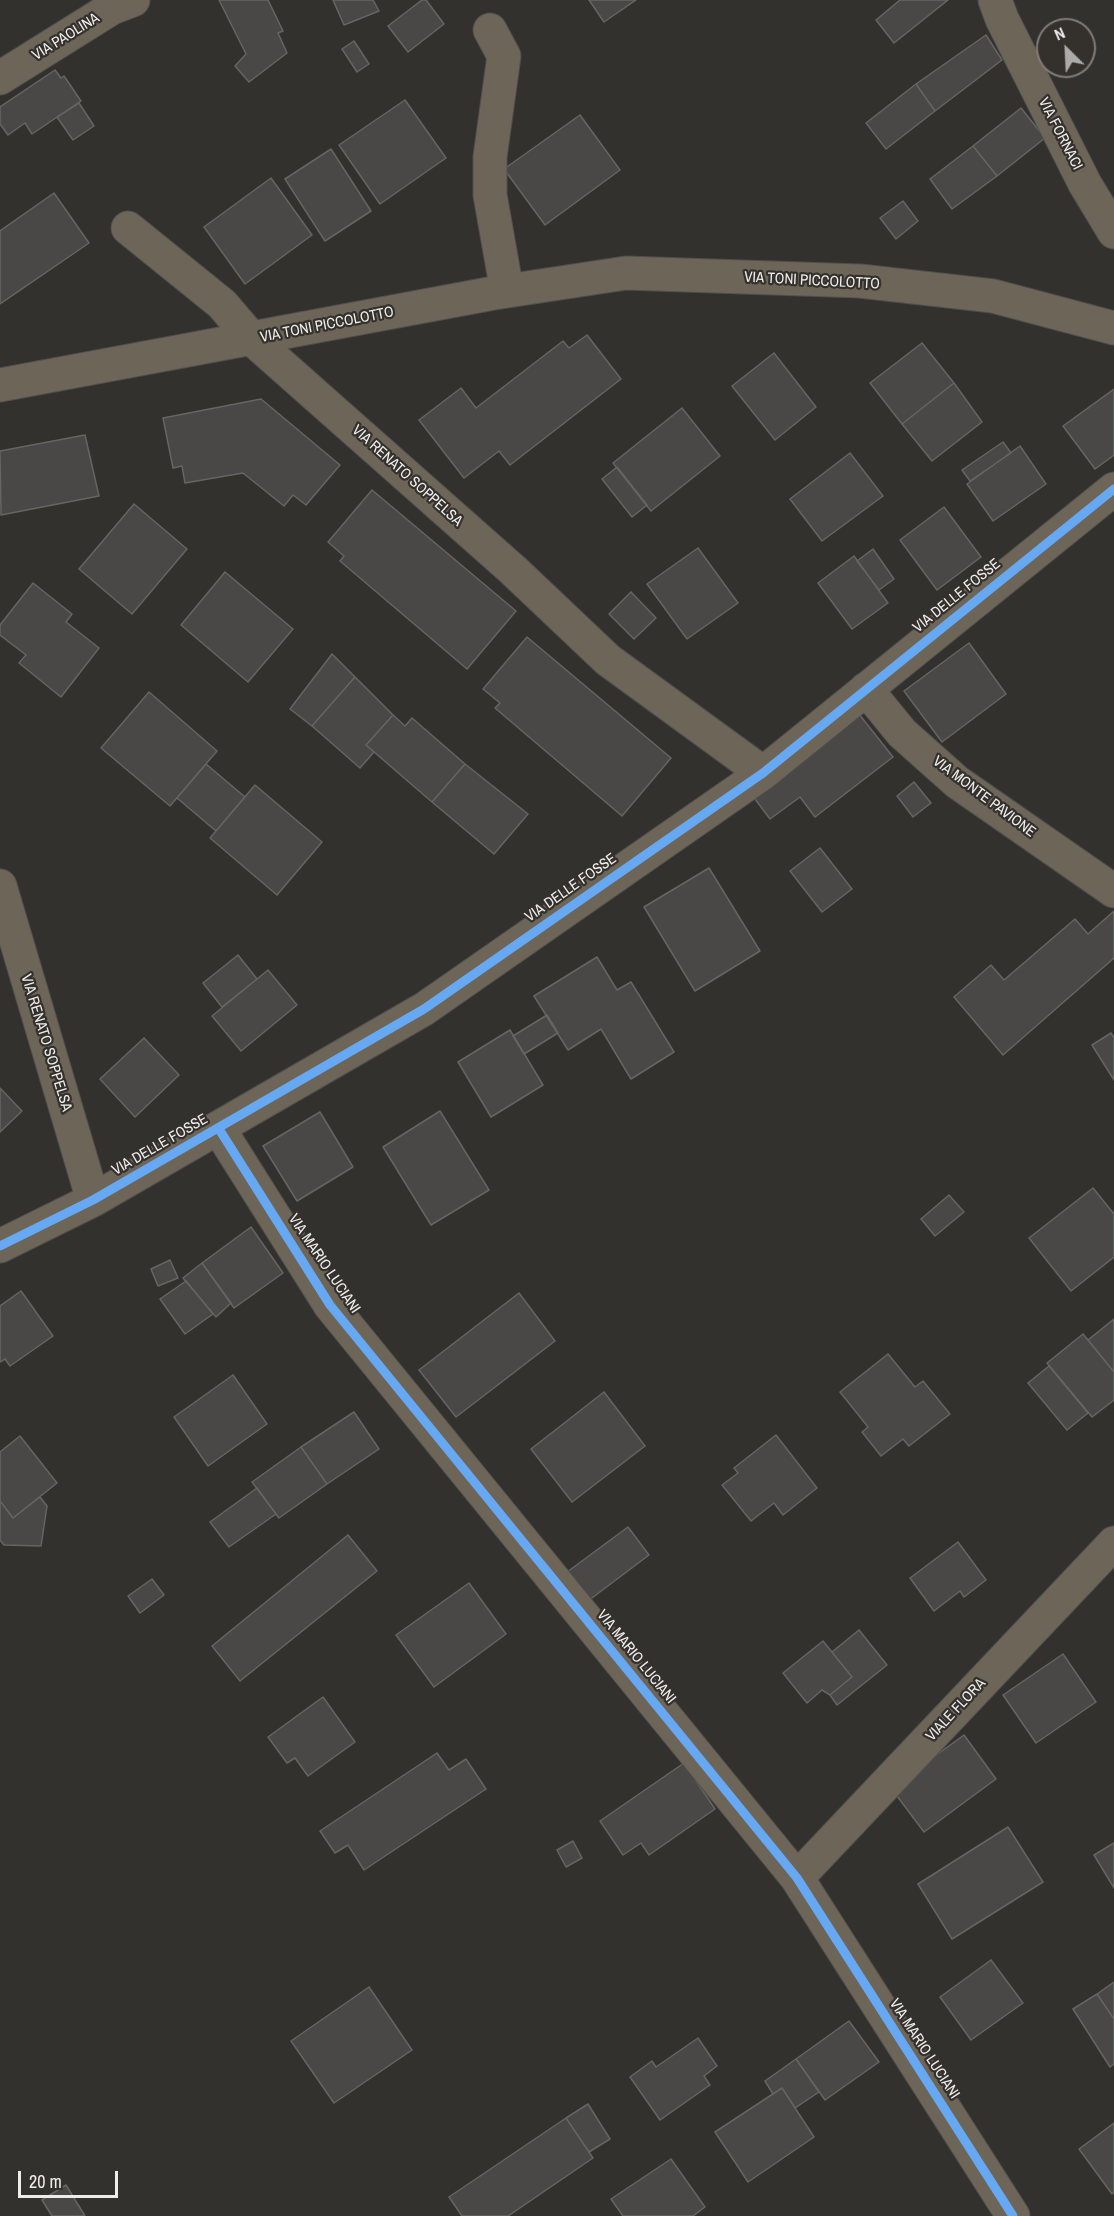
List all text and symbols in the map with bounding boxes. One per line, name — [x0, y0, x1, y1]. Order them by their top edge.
street label: VIA PAOLINA — [29, 9, 103, 65]
north arrow — [1036, 18, 1096, 78]
text: N — [1051, 21, 1068, 45]
street label: VIA FORNACI — [1034, 95, 1086, 173]
street label: VIA TONI PICCOLOTTO — [744, 268, 880, 294]
street label: VIA TONI PICCOLOTTO — [259, 303, 395, 347]
street label: VIA RENATO SOPPELSA — [348, 422, 466, 530]
street label: VIA DELLE FOSSE — [910, 555, 1004, 637]
street label: VIA MONTE PAVIONE — [929, 753, 1039, 841]
street label: VIA DELLE FOSSE — [522, 850, 620, 926]
street label: VIA RENATO SOPPELSA — [17, 972, 75, 1114]
street label: VIA DELLE FOSSE — [109, 1110, 211, 1180]
street label: VIA MARIO LUCIANI — [284, 1211, 364, 1317]
street label: VIA MARIO LUCIANI — [593, 1606, 679, 1708]
street label: VIALE FLORA — [922, 1675, 990, 1745]
street label: VIA MARIO LUCIANI — [885, 1996, 963, 2102]
scale bar — [21, 2159, 122, 2197]
text: 20 m — [29, 2169, 62, 2194]

